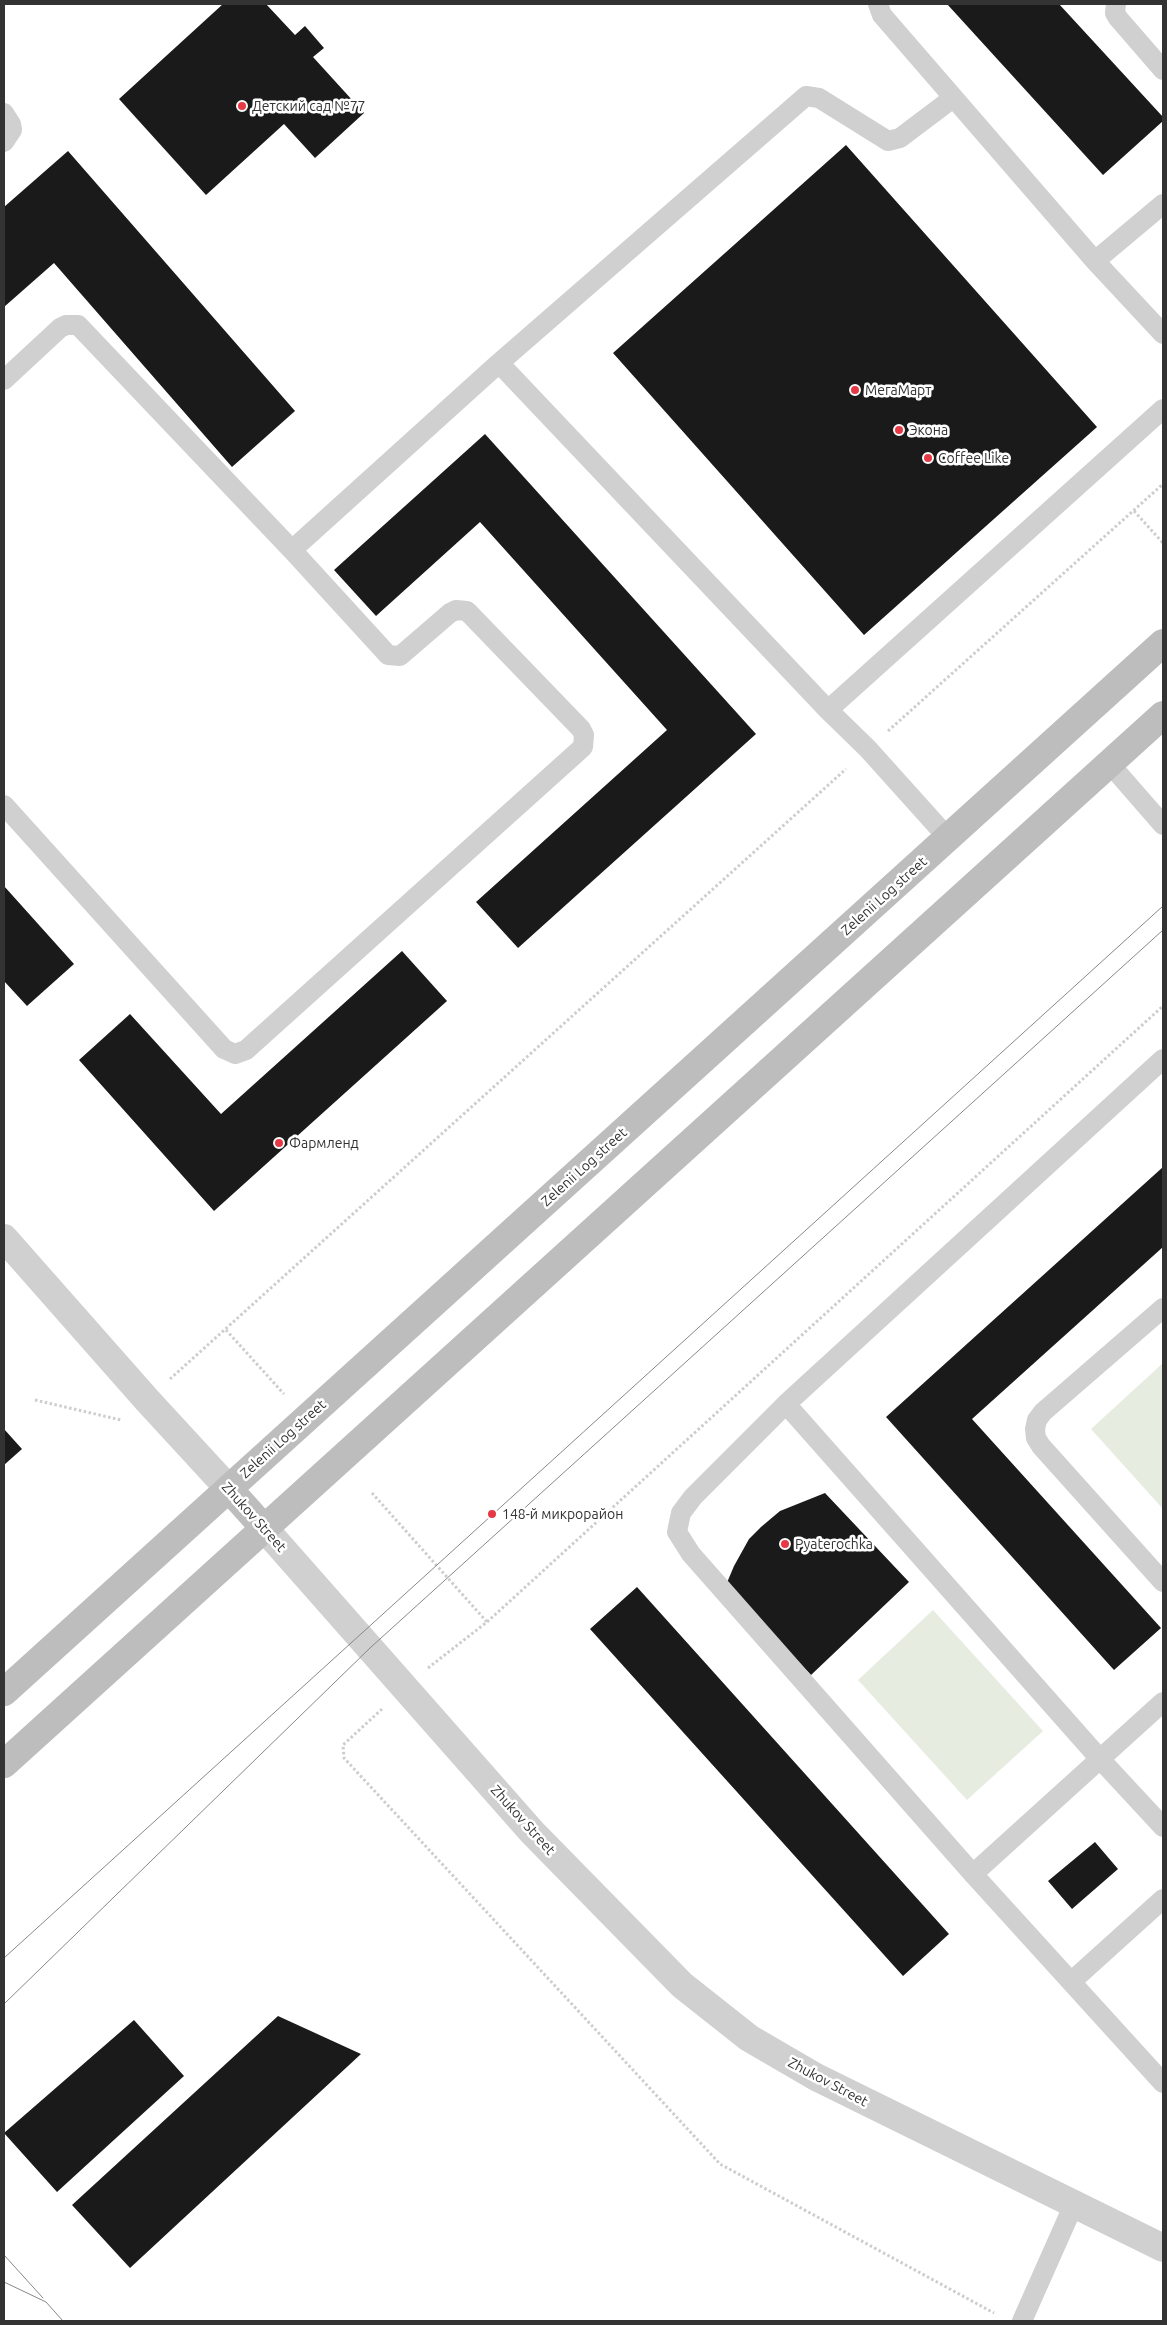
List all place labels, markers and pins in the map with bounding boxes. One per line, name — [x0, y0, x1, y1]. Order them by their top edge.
place label: Детский сад №77 — [252, 98, 366, 114]
marker: Детский сад №77 — [236, 100, 248, 112]
place label: МегаМарт — [865, 382, 931, 398]
marker: МегаМарт — [849, 384, 861, 396]
place label: Экона — [909, 422, 948, 438]
marker: Экона — [893, 424, 905, 436]
place label: Coffee Like — [938, 450, 1009, 466]
marker: Coffee Like — [922, 452, 934, 464]
place label: Фармленд — [289, 1135, 359, 1151]
marker: Фармленд — [273, 1137, 285, 1149]
place label: 148-й микрорайон — [502, 1506, 623, 1522]
marker: 148-й микрорайон — [486, 1508, 498, 1520]
place label: Pyaterochka — [795, 1536, 873, 1552]
marker: Pyaterochka — [779, 1538, 791, 1550]

